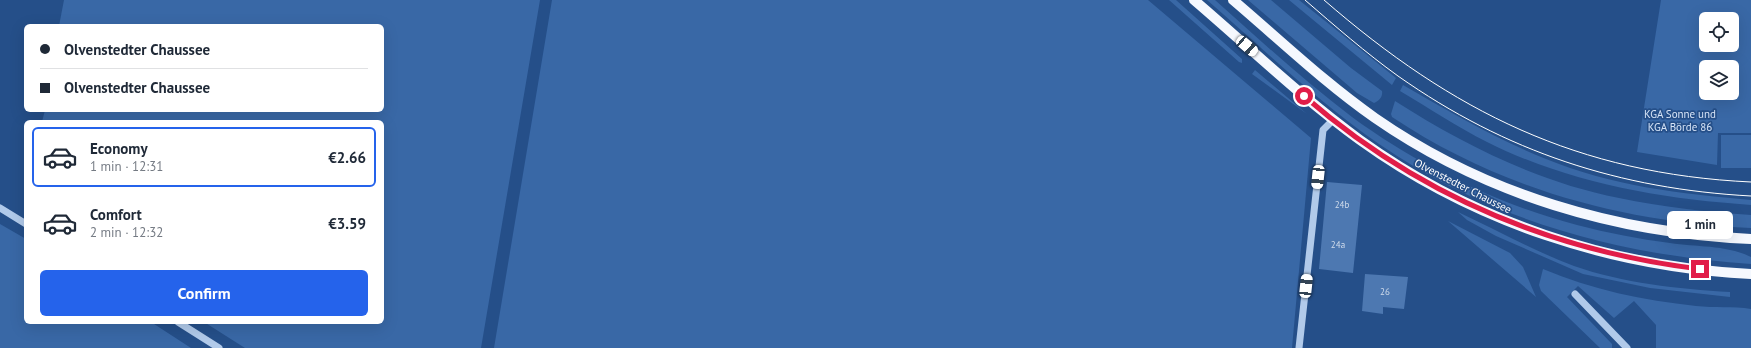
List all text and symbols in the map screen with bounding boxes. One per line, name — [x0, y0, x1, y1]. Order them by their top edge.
map controls — [1699, 12, 1739, 100]
button: locate — [1699, 12, 1739, 52]
car — [1234, 34, 1260, 58]
text: Olvenstedter Chaussee — [64, 40, 210, 59]
button: layers — [1699, 60, 1739, 100]
text: Olvenstedter Chaussee — [64, 78, 210, 97]
route start — [1295, 87, 1313, 105]
park label: KGA Sonne und KGA Börde 86 — [1644, 107, 1716, 134]
icon: car — [42, 139, 78, 175]
text: Economy — [90, 139, 148, 158]
text: €2.66 — [328, 148, 366, 167]
street label: Olvenstedter Chaussee — [1412, 155, 1514, 217]
text: 1 min · 12:31 — [90, 158, 163, 175]
car — [1311, 164, 1325, 190]
house number: 24b — [1335, 199, 1349, 210]
icon: car — [42, 205, 78, 241]
text: Comfort — [90, 205, 142, 224]
callout: 1 min — [1667, 211, 1733, 239]
text: €3.59 — [328, 214, 366, 233]
text: 1 min — [1684, 216, 1716, 233]
text: 2 min · 12:32 — [90, 224, 163, 241]
house number: 24a — [1331, 239, 1345, 250]
route end — [1691, 260, 1709, 278]
button: Confirm — [40, 270, 368, 316]
car — [1299, 273, 1313, 299]
house number: 26 — [1380, 286, 1390, 297]

